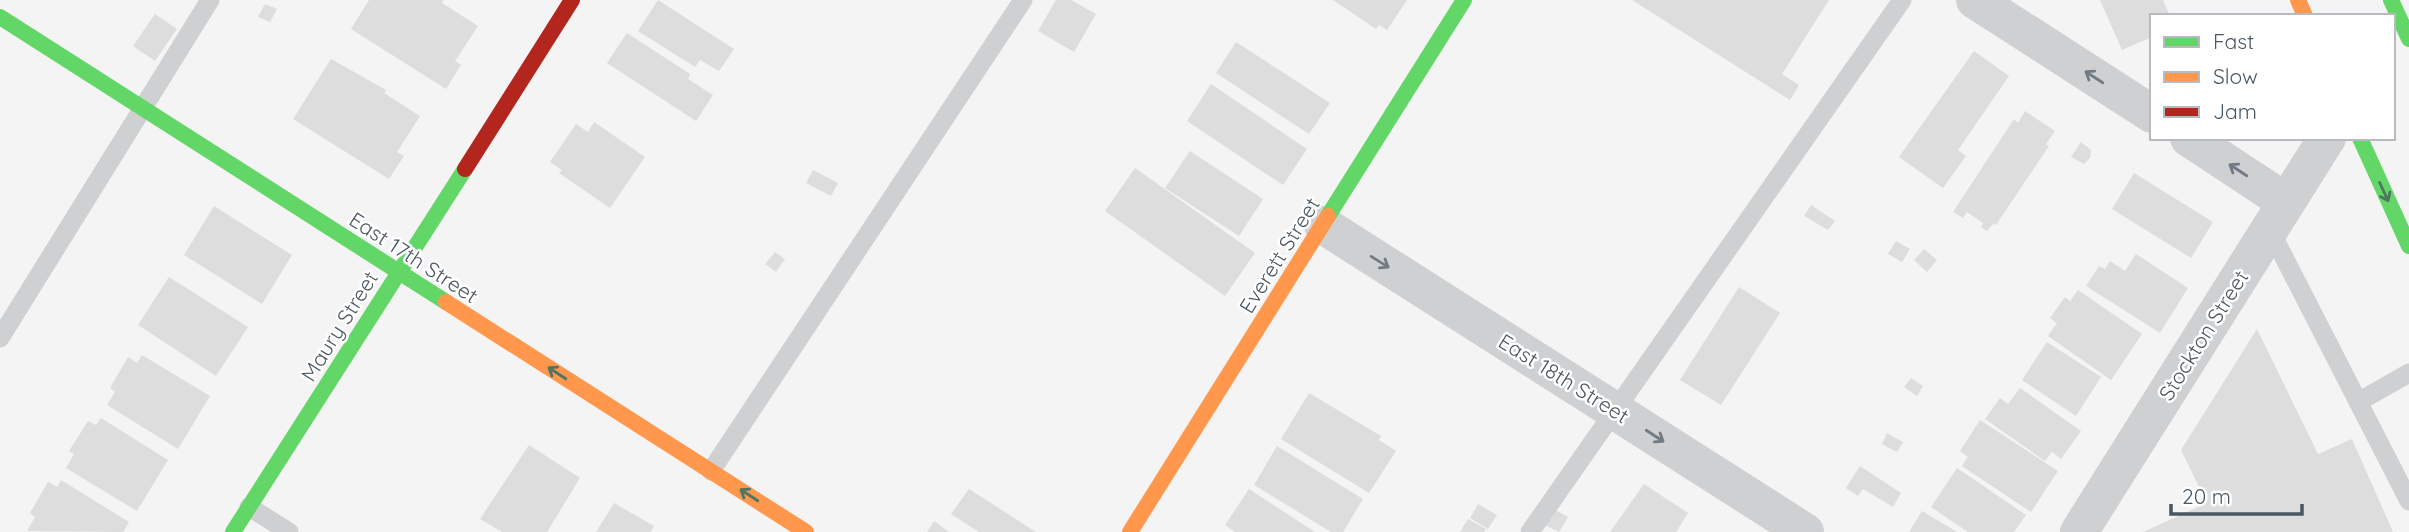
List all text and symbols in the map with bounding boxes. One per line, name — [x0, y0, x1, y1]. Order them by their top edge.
legend — [2150, 14, 2395, 140]
text: Fast — [2213, 28, 2254, 54]
text: Slow — [2213, 63, 2258, 89]
one-way arrow — [2085, 70, 2105, 84]
text: Jam — [2213, 98, 2257, 124]
one-way arrow — [2228, 163, 2248, 177]
one-way arrow — [2378, 181, 2391, 202]
street label: Everett Street — [1233, 192, 1325, 318]
street label: East 17th Street — [345, 206, 483, 308]
one-way arrow — [1370, 255, 1390, 269]
street label: Stockton Street — [2153, 265, 2253, 405]
street label: Maury Street — [295, 266, 383, 386]
street label: East 18th Street — [1494, 328, 1634, 428]
one-way arrow — [547, 366, 567, 380]
one-way arrow — [1645, 429, 1664, 444]
scale bar — [2171, 472, 2302, 516]
text: 20 m — [2182, 483, 2231, 509]
one-way arrow — [739, 488, 759, 502]

